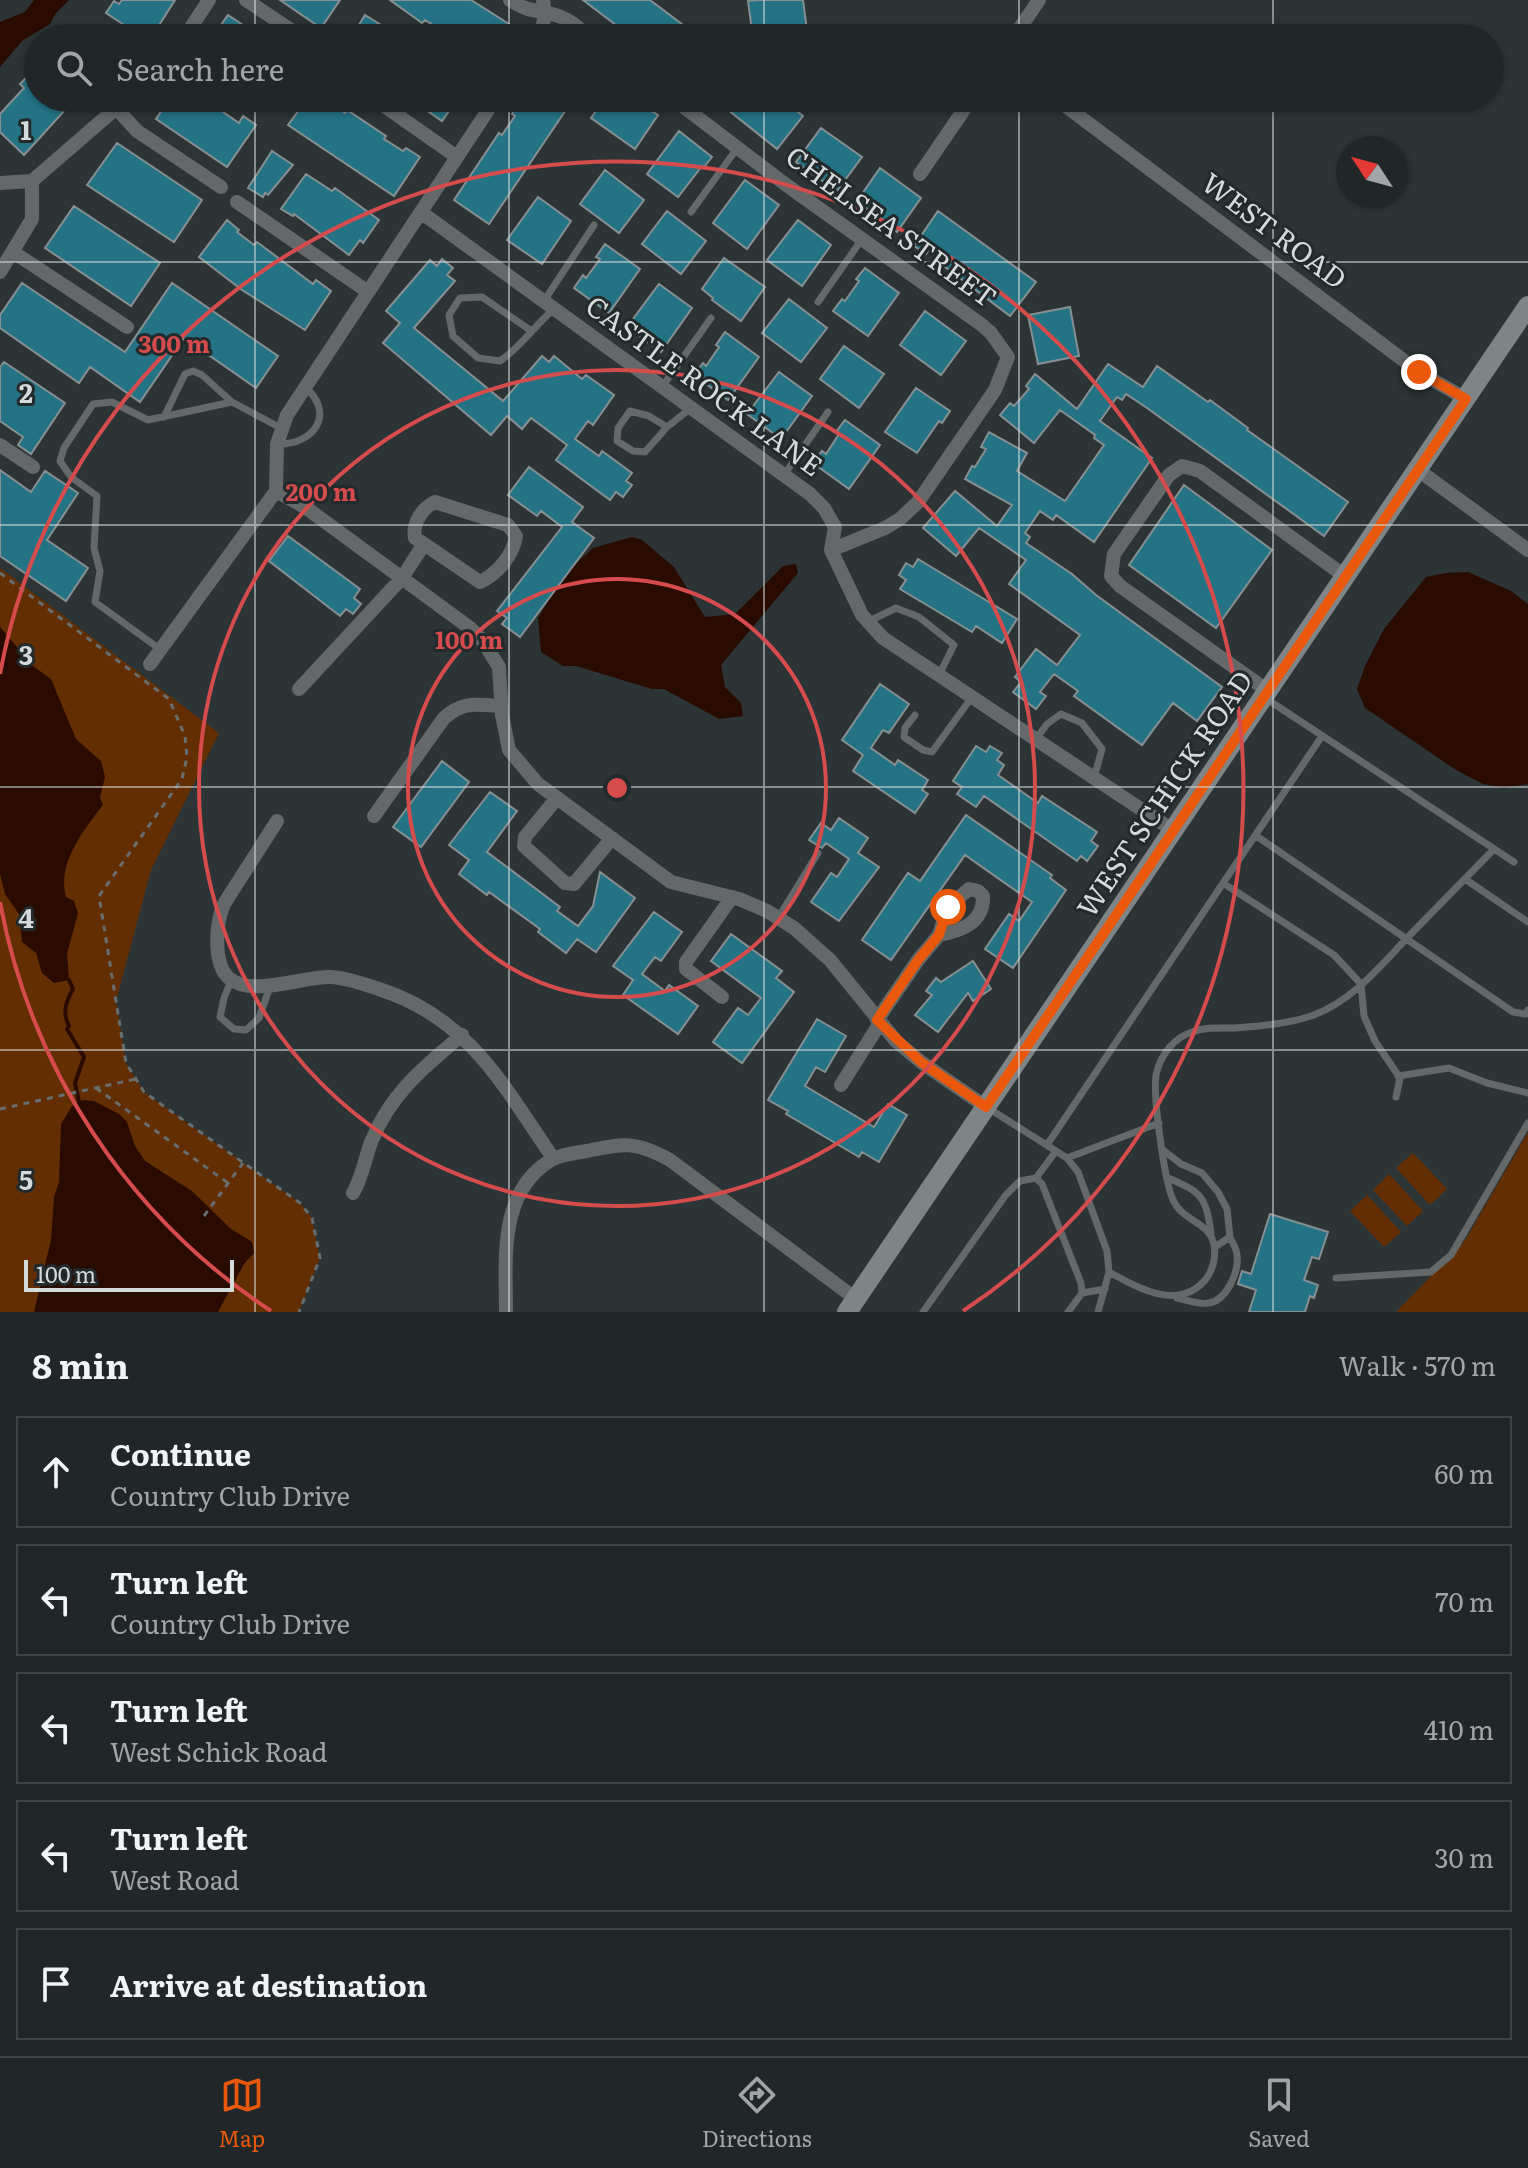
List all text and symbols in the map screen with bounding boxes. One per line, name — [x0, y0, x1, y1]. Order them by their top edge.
search box — [24, 24, 1504, 112]
icon: search — [52, 46, 96, 90]
text: Search here — [116, 46, 284, 90]
text: 1 — [21, 109, 32, 148]
street label: CHELSEA STREET — [778, 134, 1006, 316]
north arrow — [1336, 136, 1408, 208]
street label: WEST ROAD — [1194, 161, 1357, 298]
street label: CASTLE ROCK LANE — [578, 284, 832, 485]
text: 300 m — [138, 325, 210, 360]
route end — [1401, 354, 1437, 390]
text: 2 — [19, 372, 33, 411]
text: 200 m — [285, 473, 357, 508]
text: 100 m — [435, 621, 503, 656]
text: 3 — [19, 634, 33, 673]
street label: WEST SCHICK ROAD — [1065, 661, 1262, 925]
centre of rings — [603, 774, 631, 802]
route start — [930, 889, 966, 925]
text: 4 — [18, 897, 34, 936]
text: 5 — [19, 1159, 33, 1198]
scale bar — [24, 1256, 234, 1292]
text: 100 m — [36, 1257, 96, 1290]
text: 8 min — [32, 1339, 129, 1389]
text: Walk · 570 m — [1339, 1345, 1496, 1384]
text: Continue — [110, 1431, 251, 1475]
icon: ahead — [34, 1450, 78, 1494]
text: 60 m — [1435, 1453, 1494, 1492]
text: Country Club Drive — [110, 1475, 350, 1514]
text: Turn left — [110, 1559, 248, 1603]
icon: left — [34, 1578, 78, 1622]
text: 70 m — [1435, 1581, 1494, 1620]
text: Country Club Drive — [110, 1603, 350, 1642]
text: Turn left — [110, 1687, 248, 1731]
icon: left — [34, 1706, 78, 1750]
text: 410 m — [1424, 1709, 1494, 1748]
text: West Schick Road — [110, 1731, 327, 1770]
text: Turn left — [110, 1815, 248, 1859]
icon: left — [34, 1834, 78, 1878]
text: 30 m — [1434, 1837, 1494, 1876]
text: West Road — [110, 1859, 239, 1898]
icon: arrive — [34, 1962, 78, 2006]
text: Arrive at destination — [110, 1962, 427, 2006]
tab: Map — [218, 2073, 265, 2154]
tab: Directions — [702, 2073, 812, 2154]
tab: Saved — [1248, 2073, 1310, 2154]

